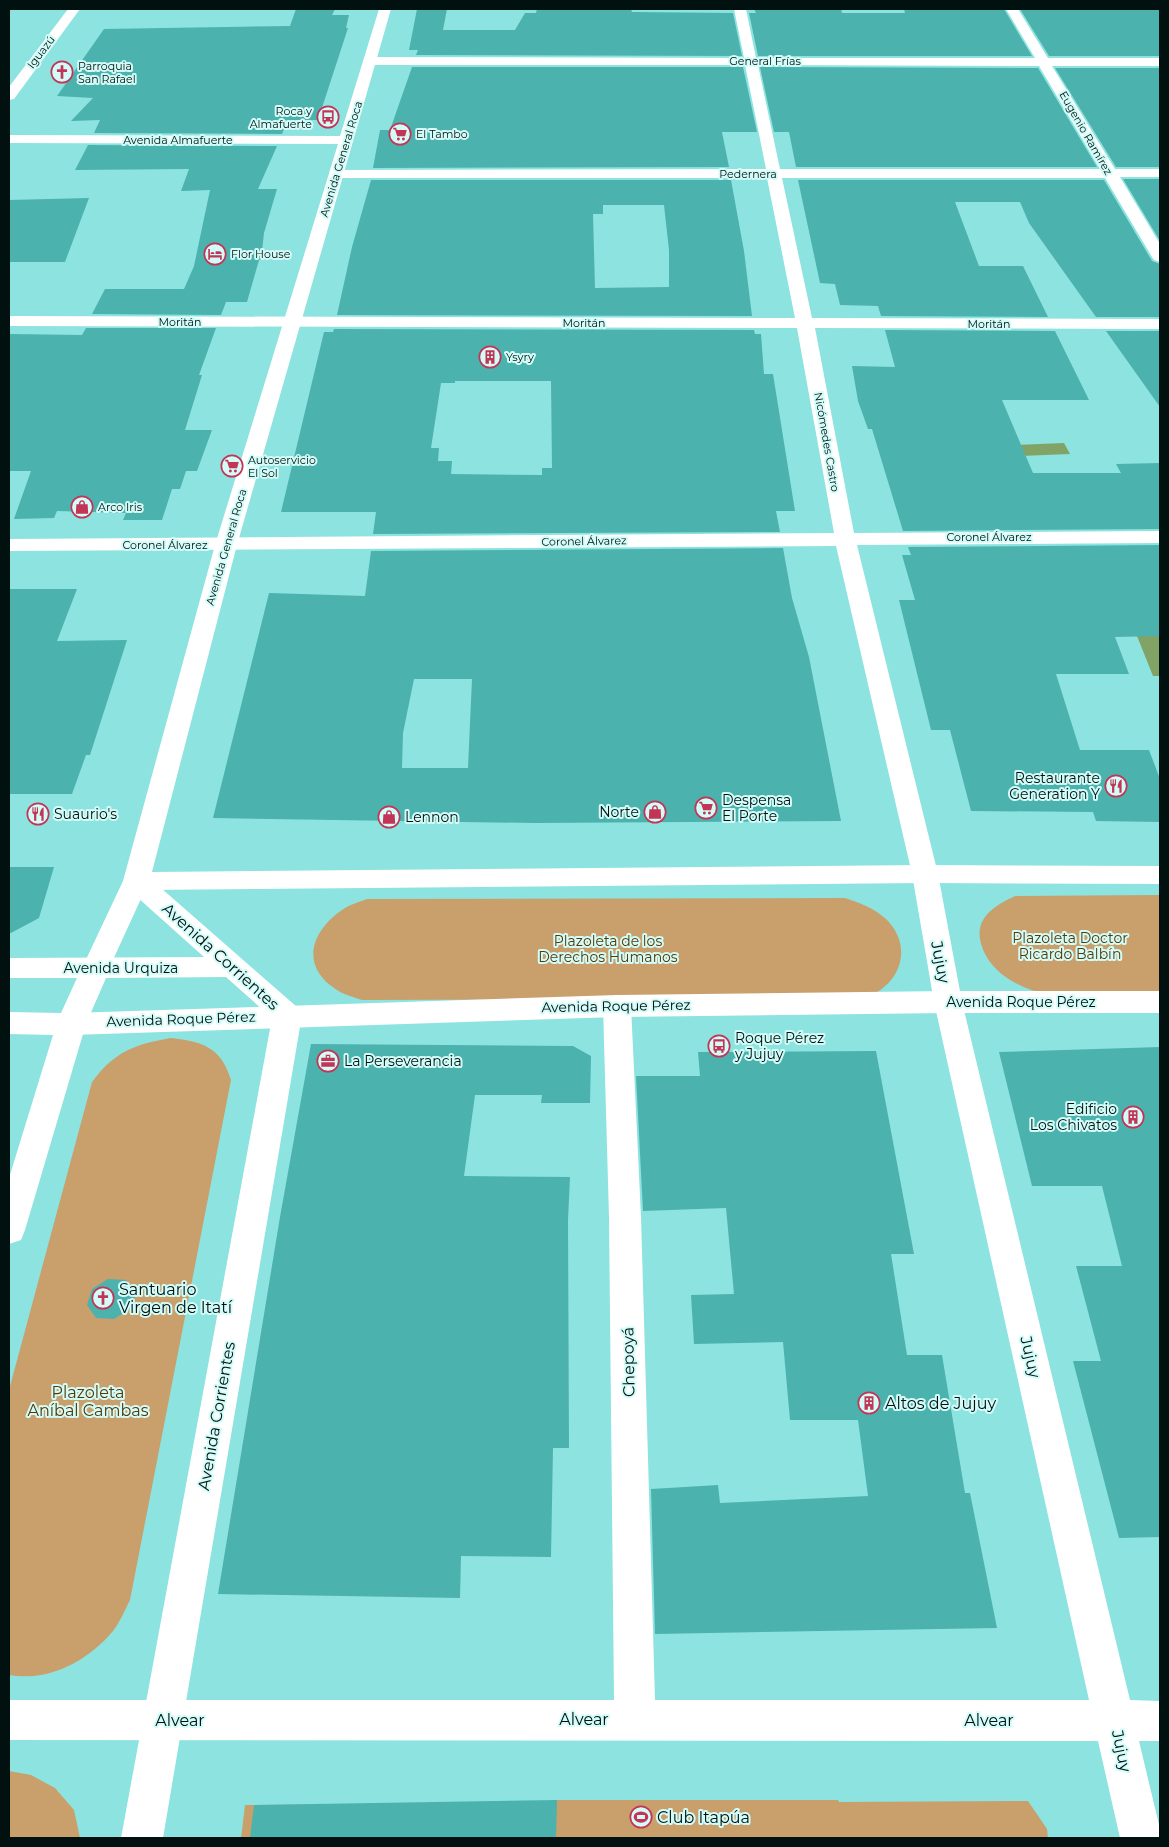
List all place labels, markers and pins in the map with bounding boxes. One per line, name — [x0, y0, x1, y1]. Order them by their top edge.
place label: Parroquia San Rafael — [78, 59, 136, 86]
church icon: Parroquia San Rafael — [50, 60, 74, 84]
place label: Roca y Almafuerte — [250, 104, 312, 131]
bus stop icon: Roca y Almafuerte — [316, 105, 340, 129]
supermarket icon: El Tambo — [388, 122, 412, 146]
place label: El Tambo — [416, 127, 468, 141]
hotel icon: Flor House — [203, 242, 227, 266]
place label: Flor House — [231, 247, 291, 261]
building icon: Ysyry — [478, 345, 502, 369]
place label: Ysyry — [506, 350, 534, 364]
place label: Autoservicio El Sol — [248, 453, 316, 480]
supermarket icon: Autoservicio El Sol — [220, 454, 244, 478]
shop icon: Arco Iris — [70, 495, 94, 519]
place label: Arco Iris — [98, 500, 143, 514]
place label: Restaurante Generation Y — [1009, 769, 1100, 803]
restaurant icon: Restaurante Generation Y — [1104, 774, 1128, 798]
place label: Despensa El Porte — [722, 791, 791, 825]
supermarket icon: Despensa El Porte — [694, 796, 718, 820]
shop icon: Norte — [643, 800, 667, 824]
restaurant icon: Suaurio's — [26, 802, 50, 826]
place label: Norte — [599, 803, 639, 821]
place label: Suaurio's — [54, 805, 117, 823]
shop icon: Lennon — [377, 805, 401, 829]
place label: Lennon — [405, 808, 459, 826]
place label: Roque Pérez y Jujuy — [734, 1029, 824, 1063]
bus stop icon: Roque Pérez y Jujuy — [707, 1034, 731, 1058]
office icon: La Perseverancia — [316, 1049, 340, 1073]
place label: La Perseverancia — [344, 1052, 462, 1070]
place label: Edificio Los Chivatos — [1030, 1100, 1117, 1134]
building icon: Edificio Los Chivatos — [1121, 1105, 1145, 1129]
place label: Santuario Virgen de Itatí — [119, 1280, 233, 1317]
church icon: Santuario Virgen de Itatí — [91, 1286, 115, 1310]
building icon: Altos de Jujuy — [857, 1391, 881, 1415]
place label: Altos de Jujuy — [885, 1394, 996, 1413]
sports icon: Club Itapúa — [629, 1805, 653, 1829]
place label: Club Itapúa — [657, 1808, 750, 1827]

